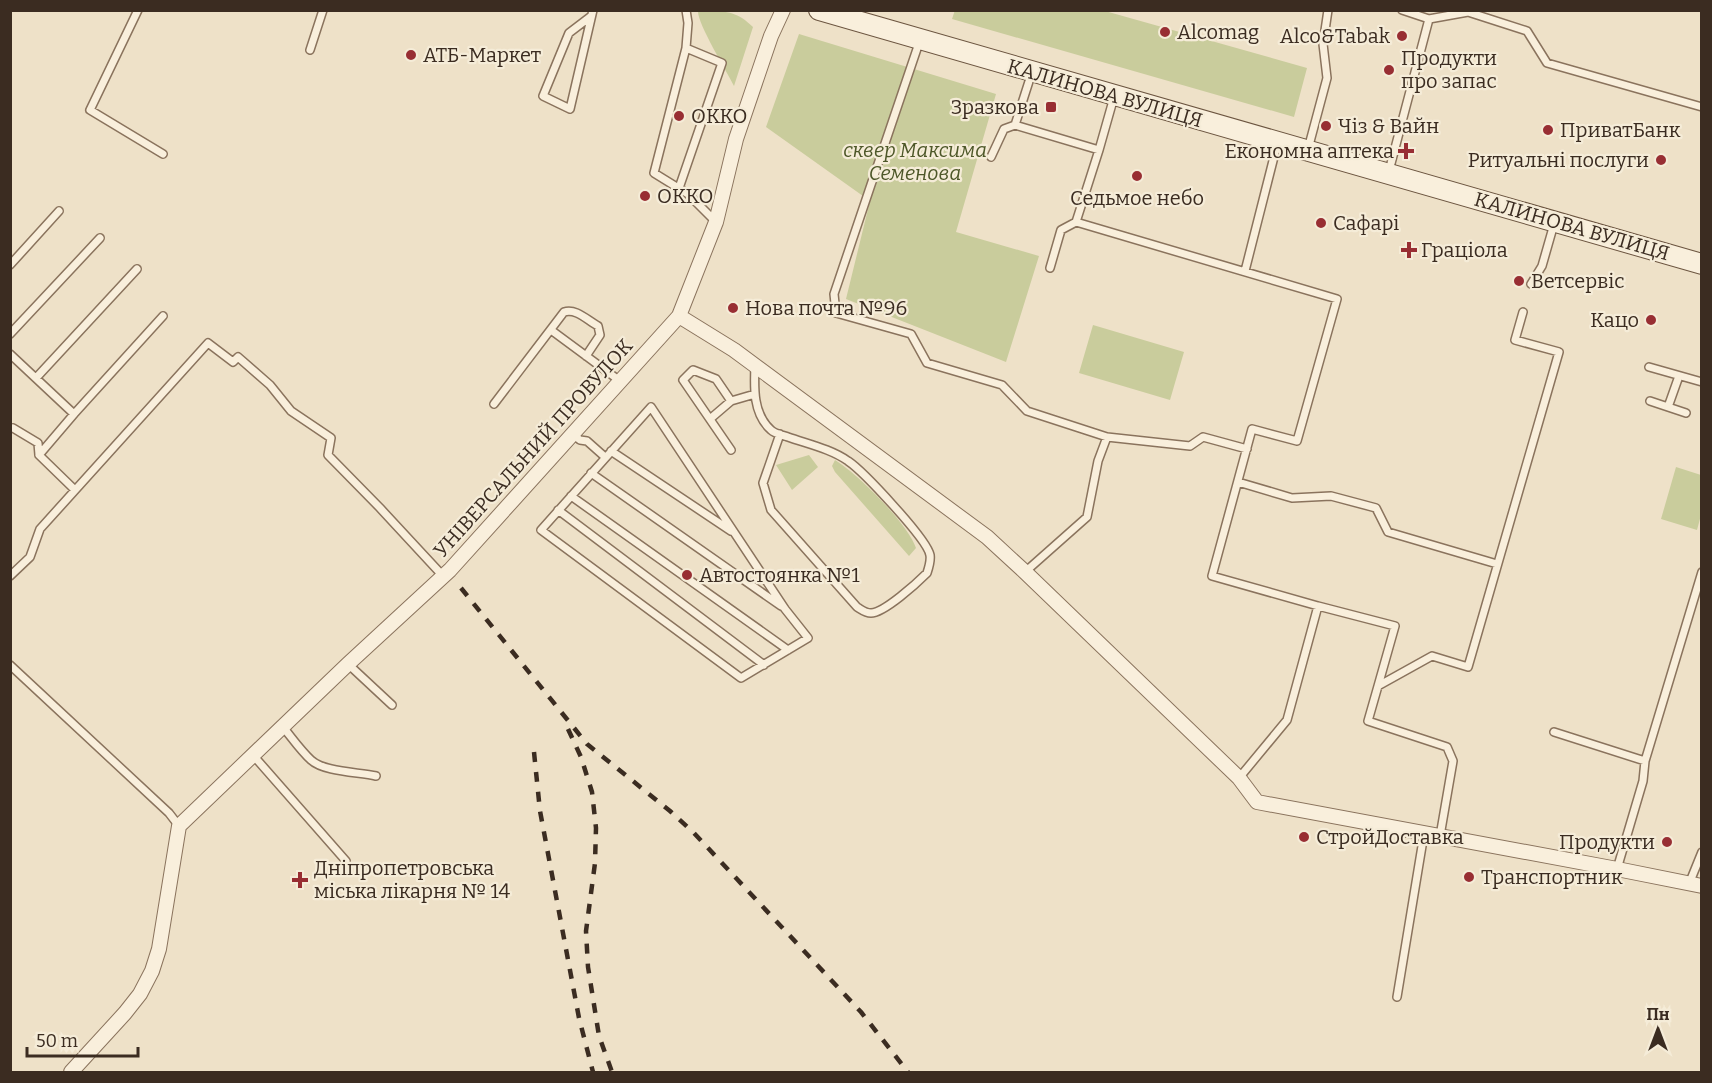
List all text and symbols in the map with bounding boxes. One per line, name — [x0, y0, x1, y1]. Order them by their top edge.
place label: Alcomag — [1177, 20, 1259, 44]
place label: Alco&Tabak — [1280, 24, 1391, 48]
marker: Alcomag — [1158, 25, 1172, 39]
marker: Alco&Tabak — [1395, 29, 1409, 43]
place label: АТБ-Маркет — [423, 43, 541, 67]
place label: Продукти про запас — [1401, 46, 1497, 93]
marker: АТБ-Маркет — [404, 48, 418, 62]
street label: КАЛИНОВА ВУЛИЦЯ — [1005, 54, 1205, 132]
marker: Продукти про запас — [1382, 63, 1396, 77]
place label: Зразкова — [951, 95, 1039, 119]
marker: Зразкова — [1044, 100, 1058, 114]
place label: ОККО — [691, 104, 747, 128]
marker: ОККО — [672, 109, 686, 123]
place label: Чіз & Вайн — [1338, 114, 1439, 138]
place label: ПриватБанк — [1560, 118, 1681, 142]
marker: Чіз & Вайн — [1319, 119, 1333, 133]
marker: ПриватБанк — [1541, 123, 1555, 137]
park label: сквер Максима Семенова — [843, 138, 987, 185]
place label: Економна аптека — [1224, 139, 1394, 163]
marker: Економна аптека — [1399, 144, 1413, 158]
place label: Ритуальні послуги — [1468, 148, 1649, 172]
marker: Ритуальні послуги — [1654, 153, 1668, 167]
marker: Седьмое небо — [1130, 169, 1144, 183]
place label: OKKO — [657, 184, 713, 208]
place label: Седьмое небо — [1070, 186, 1204, 210]
street label: КАЛИНОВА ВУЛИЦЯ — [1472, 187, 1672, 265]
marker: OKKO — [638, 189, 652, 203]
place label: Сафарі — [1333, 211, 1399, 235]
marker: Сафарі — [1314, 216, 1328, 230]
place label: Граціола — [1421, 238, 1508, 262]
marker: Граціола — [1402, 243, 1416, 257]
place label: Ветсервіс — [1531, 269, 1624, 293]
marker: Ветсервіс — [1512, 274, 1526, 288]
place label: Нова почта №96 — [745, 296, 907, 320]
marker: Нова почта №96 — [726, 301, 740, 315]
place label: Кацо — [1590, 308, 1639, 332]
marker: Кацо — [1644, 313, 1658, 327]
street label: УНІВЕРСАЛЬНИЙ ПРОВУЛОК — [428, 334, 638, 562]
place label: Автостоянка №1 — [699, 563, 860, 587]
marker: Автостоянка №1 — [680, 568, 694, 582]
place label: СтройДоставка — [1316, 825, 1464, 849]
marker: СтройДоставка — [1297, 830, 1311, 844]
place label: Продукти — [1559, 830, 1655, 854]
marker: Продукти — [1660, 835, 1674, 849]
place label: Дніпропетровська міська лікарня № 14 — [314, 856, 511, 903]
place label: Транспортник — [1481, 865, 1623, 889]
marker: Транспортник — [1462, 870, 1476, 884]
marker: Дніпропетровська міська лікарня № 14 — [291, 871, 309, 889]
north arrow — [1628, 999, 1688, 1059]
text: Пн — [1646, 1005, 1670, 1024]
scale bar — [27, 1020, 138, 1058]
text: 50 m — [36, 1030, 78, 1052]

